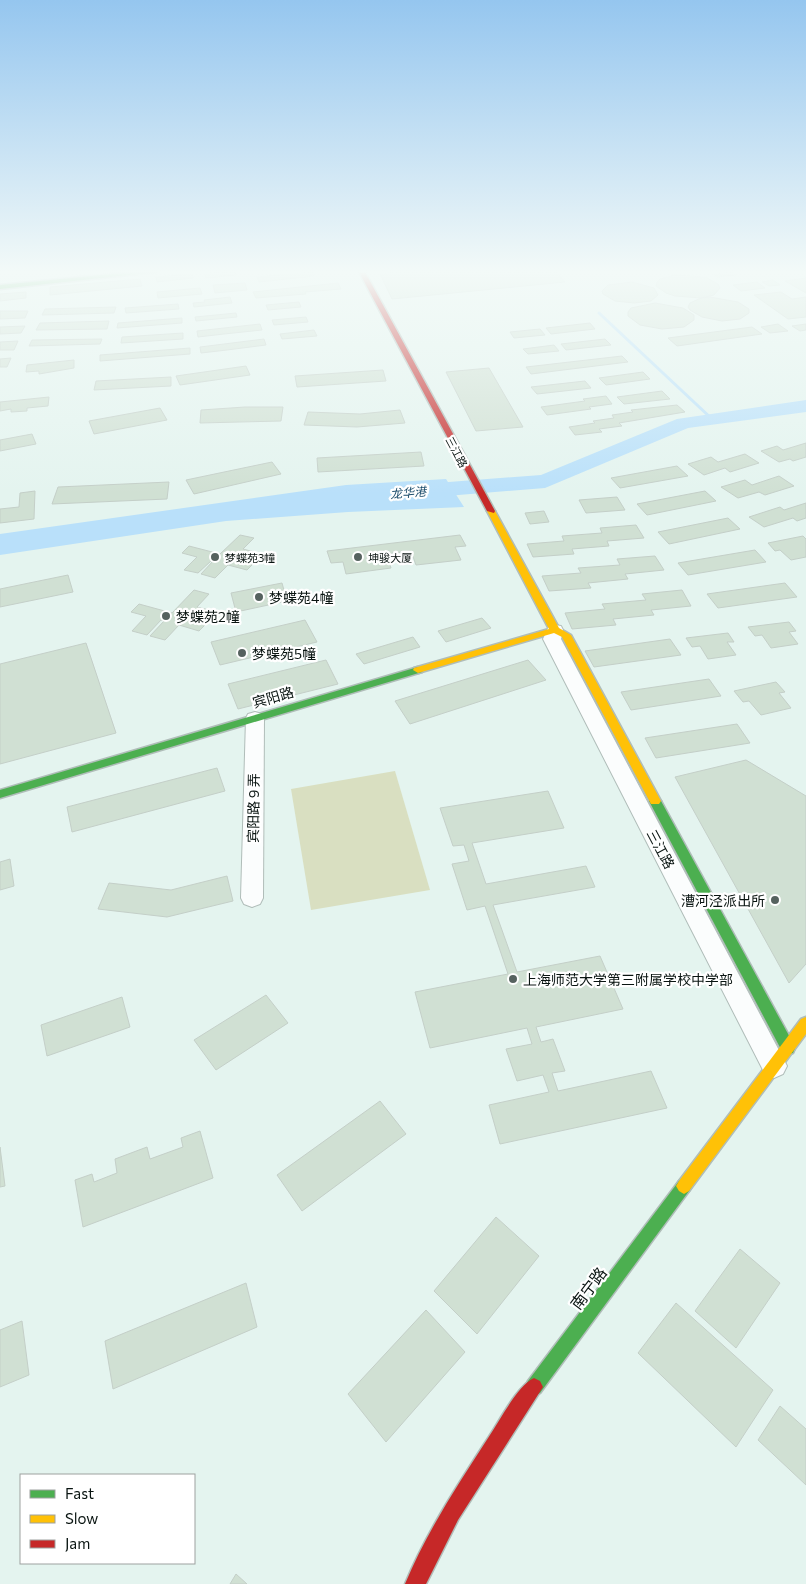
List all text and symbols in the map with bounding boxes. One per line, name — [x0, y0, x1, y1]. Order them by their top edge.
street label: 三江路 — [444, 434, 470, 470]
water label: 龙华港 — [389, 483, 429, 501]
marker: 梦蝶苑3幢 — [209, 551, 221, 563]
place label: 梦蝶苑3幢 — [225, 551, 275, 564]
marker: 坤骏大厦 — [352, 551, 364, 563]
place label: 坤骏大厦 — [368, 551, 412, 564]
place label: 梦蝶苑4幢 — [269, 589, 333, 606]
marker: 梦蝶苑4幢 — [253, 591, 265, 603]
place label: 梦蝶苑2幢 — [176, 608, 240, 625]
marker: 梦蝶苑2幢 — [160, 610, 172, 622]
place label: 梦蝶苑5幢 — [252, 645, 316, 662]
marker: 梦蝶苑5幢 — [236, 647, 248, 659]
street label: 宾阳路 — [250, 683, 296, 711]
street label: 宾阳路 9 弄 — [244, 773, 262, 843]
street label: 三江路 — [644, 826, 678, 872]
place label: 漕河泾派出所 — [681, 892, 765, 909]
marker: 漕河泾派出所 — [769, 894, 781, 906]
place label: 上海师范大学第三附属学校中学部 — [523, 971, 733, 988]
marker: 上海师范大学第三附属学校中学部 — [507, 973, 519, 985]
street label: 南宁路 — [566, 1263, 610, 1313]
legend — [20, 1474, 195, 1564]
text: Fast — [65, 1484, 94, 1502]
text: Slow — [65, 1509, 98, 1527]
text: Jam — [65, 1534, 90, 1552]

